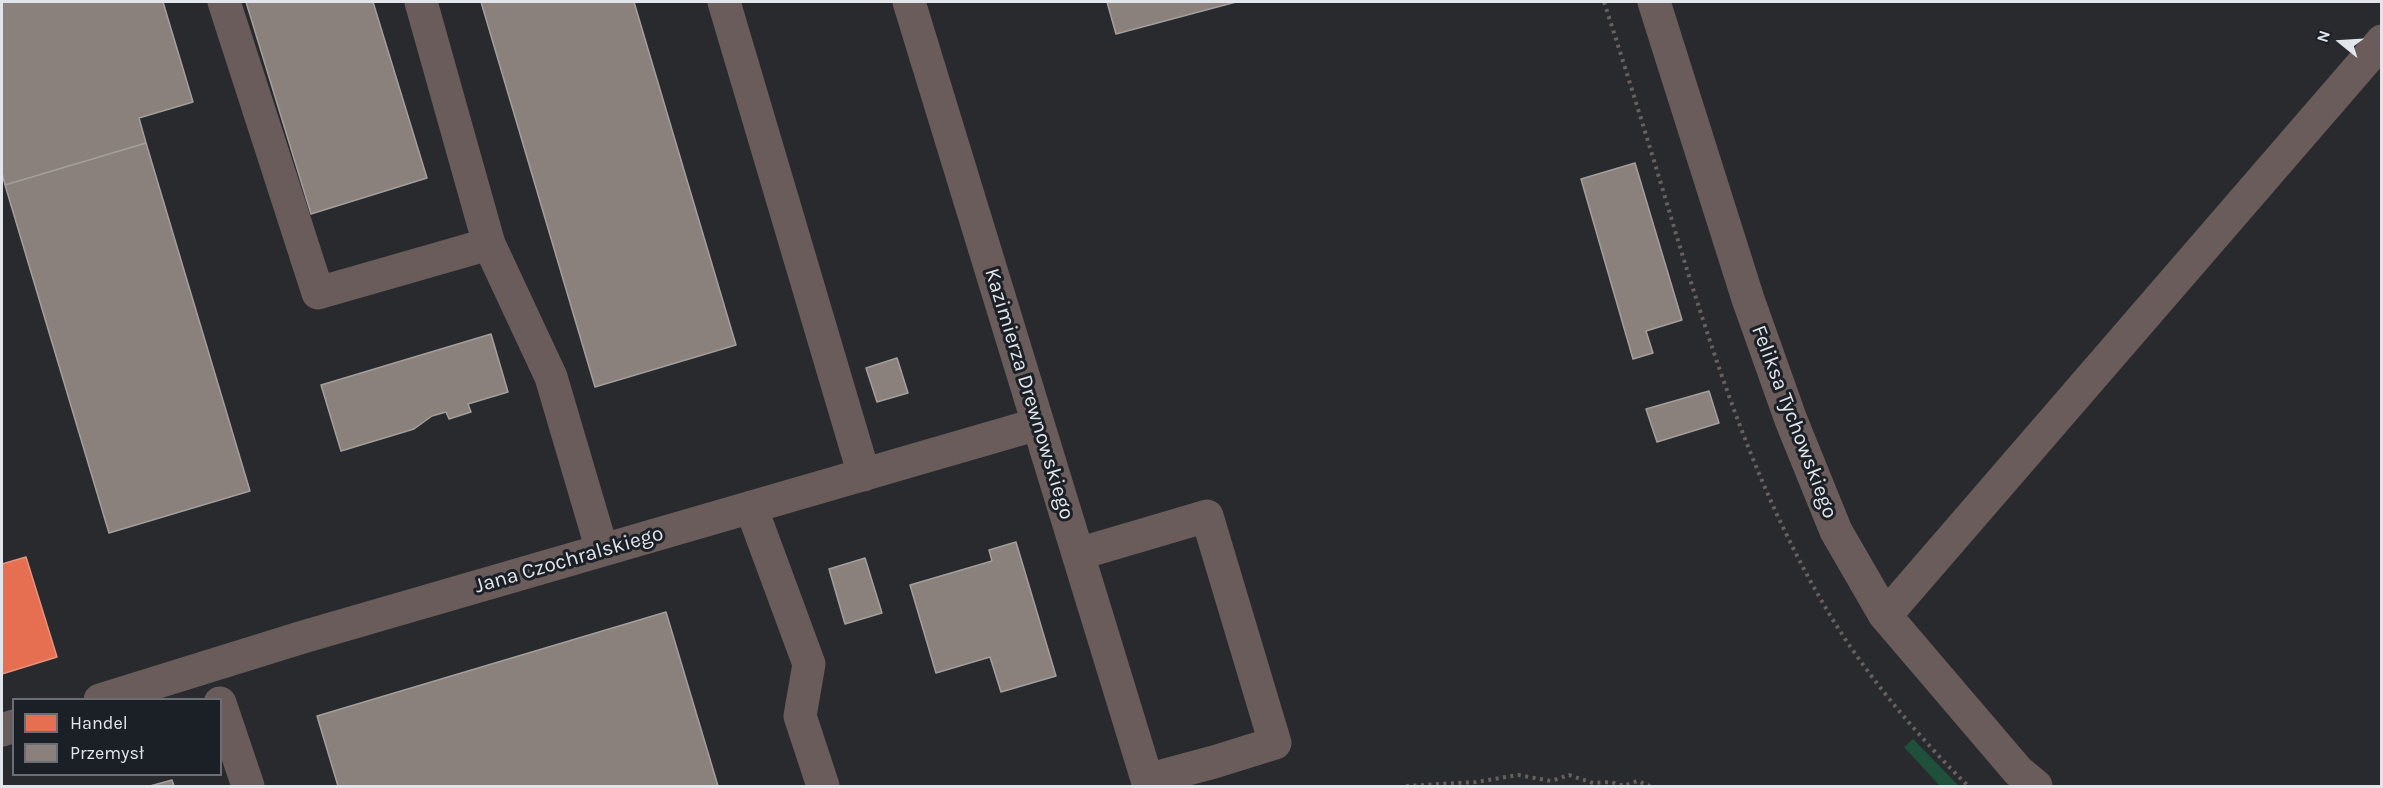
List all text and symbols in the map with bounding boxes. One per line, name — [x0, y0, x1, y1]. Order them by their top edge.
north arrow — [2311, 12, 2371, 72]
text: N — [2313, 28, 2334, 45]
street label: Kazimierza Drewnowskiego — [979, 265, 1079, 523]
street label: Feliksa Tychowskiego — [1746, 322, 1842, 522]
street label: Jana Czochralskiego — [472, 521, 666, 599]
legend — [12, 698, 222, 776]
text: Handel — [70, 712, 128, 734]
text: Przemysł — [70, 742, 144, 764]

